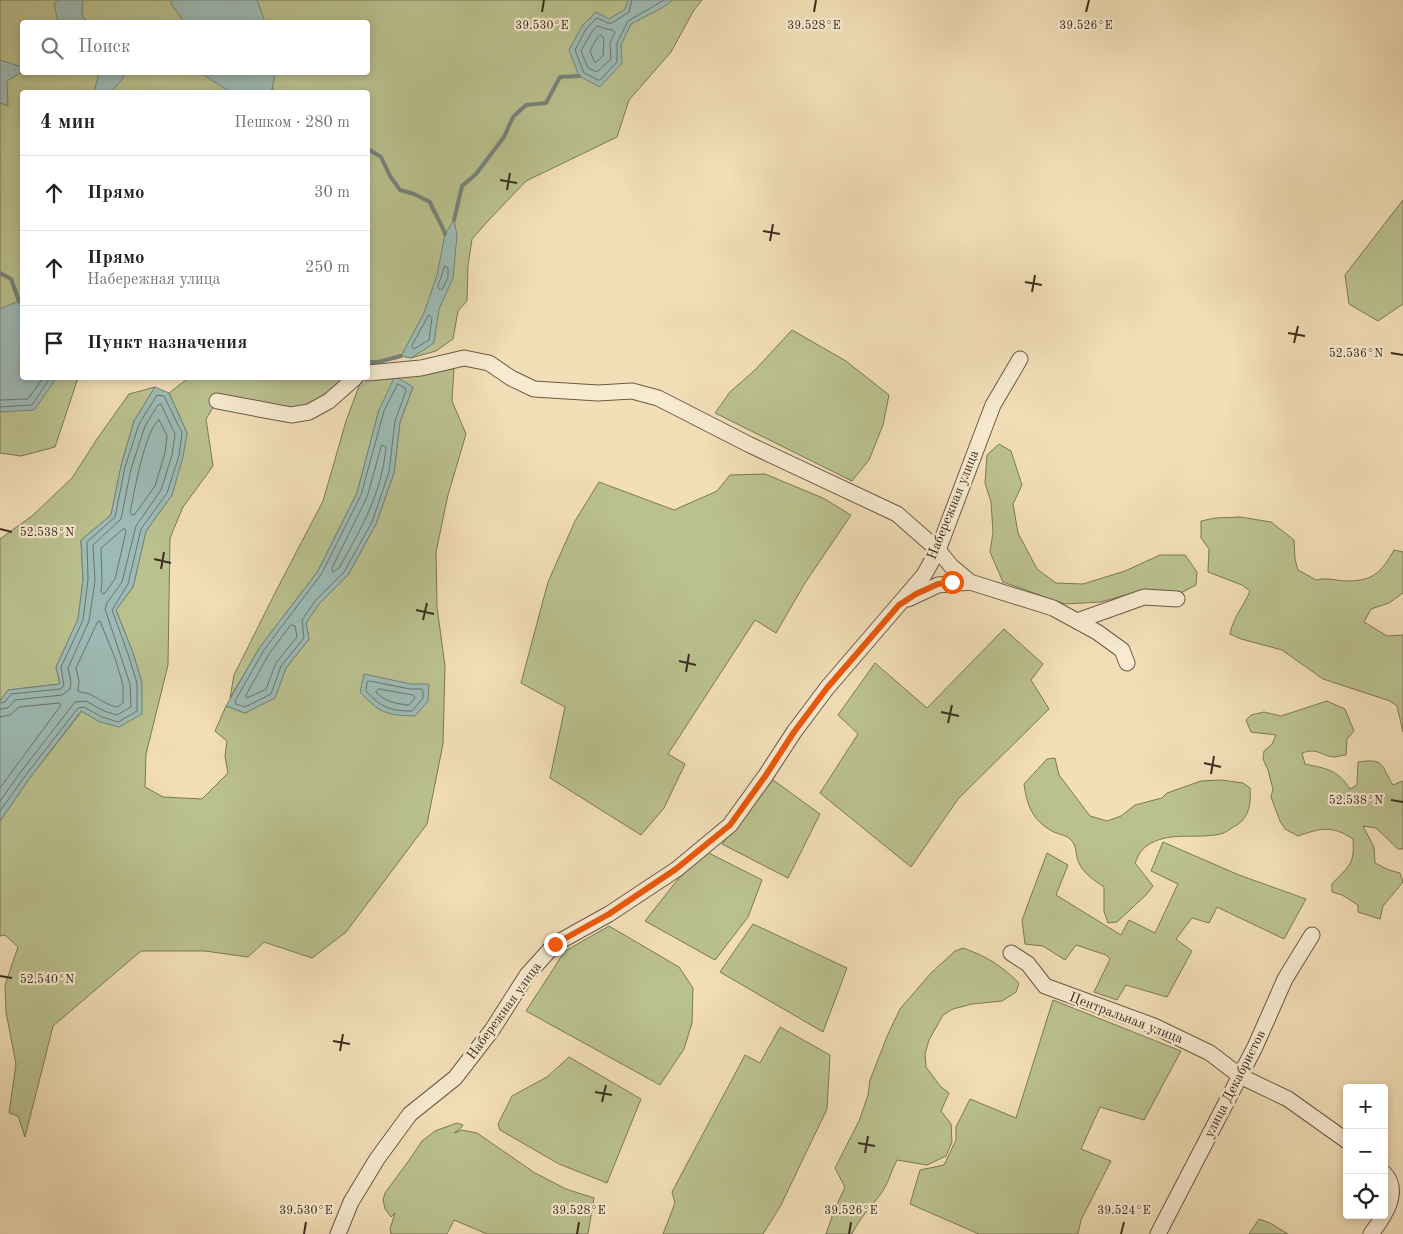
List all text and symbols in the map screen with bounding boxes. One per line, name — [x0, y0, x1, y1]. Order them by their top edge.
text: 39.530°E — [515, 19, 569, 32]
text: 39.528°E — [787, 19, 841, 32]
text: 39.526°E — [1059, 19, 1113, 32]
search box — [20, 20, 370, 75]
icon: search — [38, 34, 66, 62]
text: Поиск — [78, 38, 130, 57]
text: 4 мин — [40, 112, 95, 133]
text: Пешком · 280 m — [234, 115, 350, 131]
icon: ahead — [40, 179, 68, 207]
text: Прямо — [87, 184, 145, 203]
text: 30 m — [314, 185, 350, 201]
text: Прямо — [87, 249, 145, 268]
icon: ahead — [40, 254, 68, 282]
text: 250 m — [305, 260, 350, 276]
text: Набережная улица — [87, 272, 220, 288]
icon: arrive — [40, 329, 68, 357]
text: Пункт назначения — [87, 334, 247, 353]
text: 52.536°N — [1329, 347, 1383, 360]
street label: Набережная улица — [925, 448, 981, 562]
text: 52.538°N — [20, 526, 74, 539]
route start — [941, 571, 964, 594]
text: 52.538°N — [1329, 794, 1383, 807]
route end — [544, 933, 567, 956]
street label: Набережная улица — [464, 960, 544, 1062]
text: 52.540°N — [20, 973, 74, 986]
street label: Центральная улица — [1067, 990, 1185, 1046]
street label: улица Декабристов — [1202, 1028, 1268, 1140]
map controls — [1343, 1084, 1388, 1219]
button: + — [1343, 1084, 1388, 1129]
button: − — [1343, 1129, 1388, 1174]
button: locate — [1343, 1174, 1388, 1219]
text: 39.530°E — [279, 1204, 333, 1217]
text: 39.528°E — [552, 1204, 606, 1217]
text: 39.526°E — [824, 1204, 878, 1217]
text: 39.524°E — [1097, 1204, 1151, 1217]

